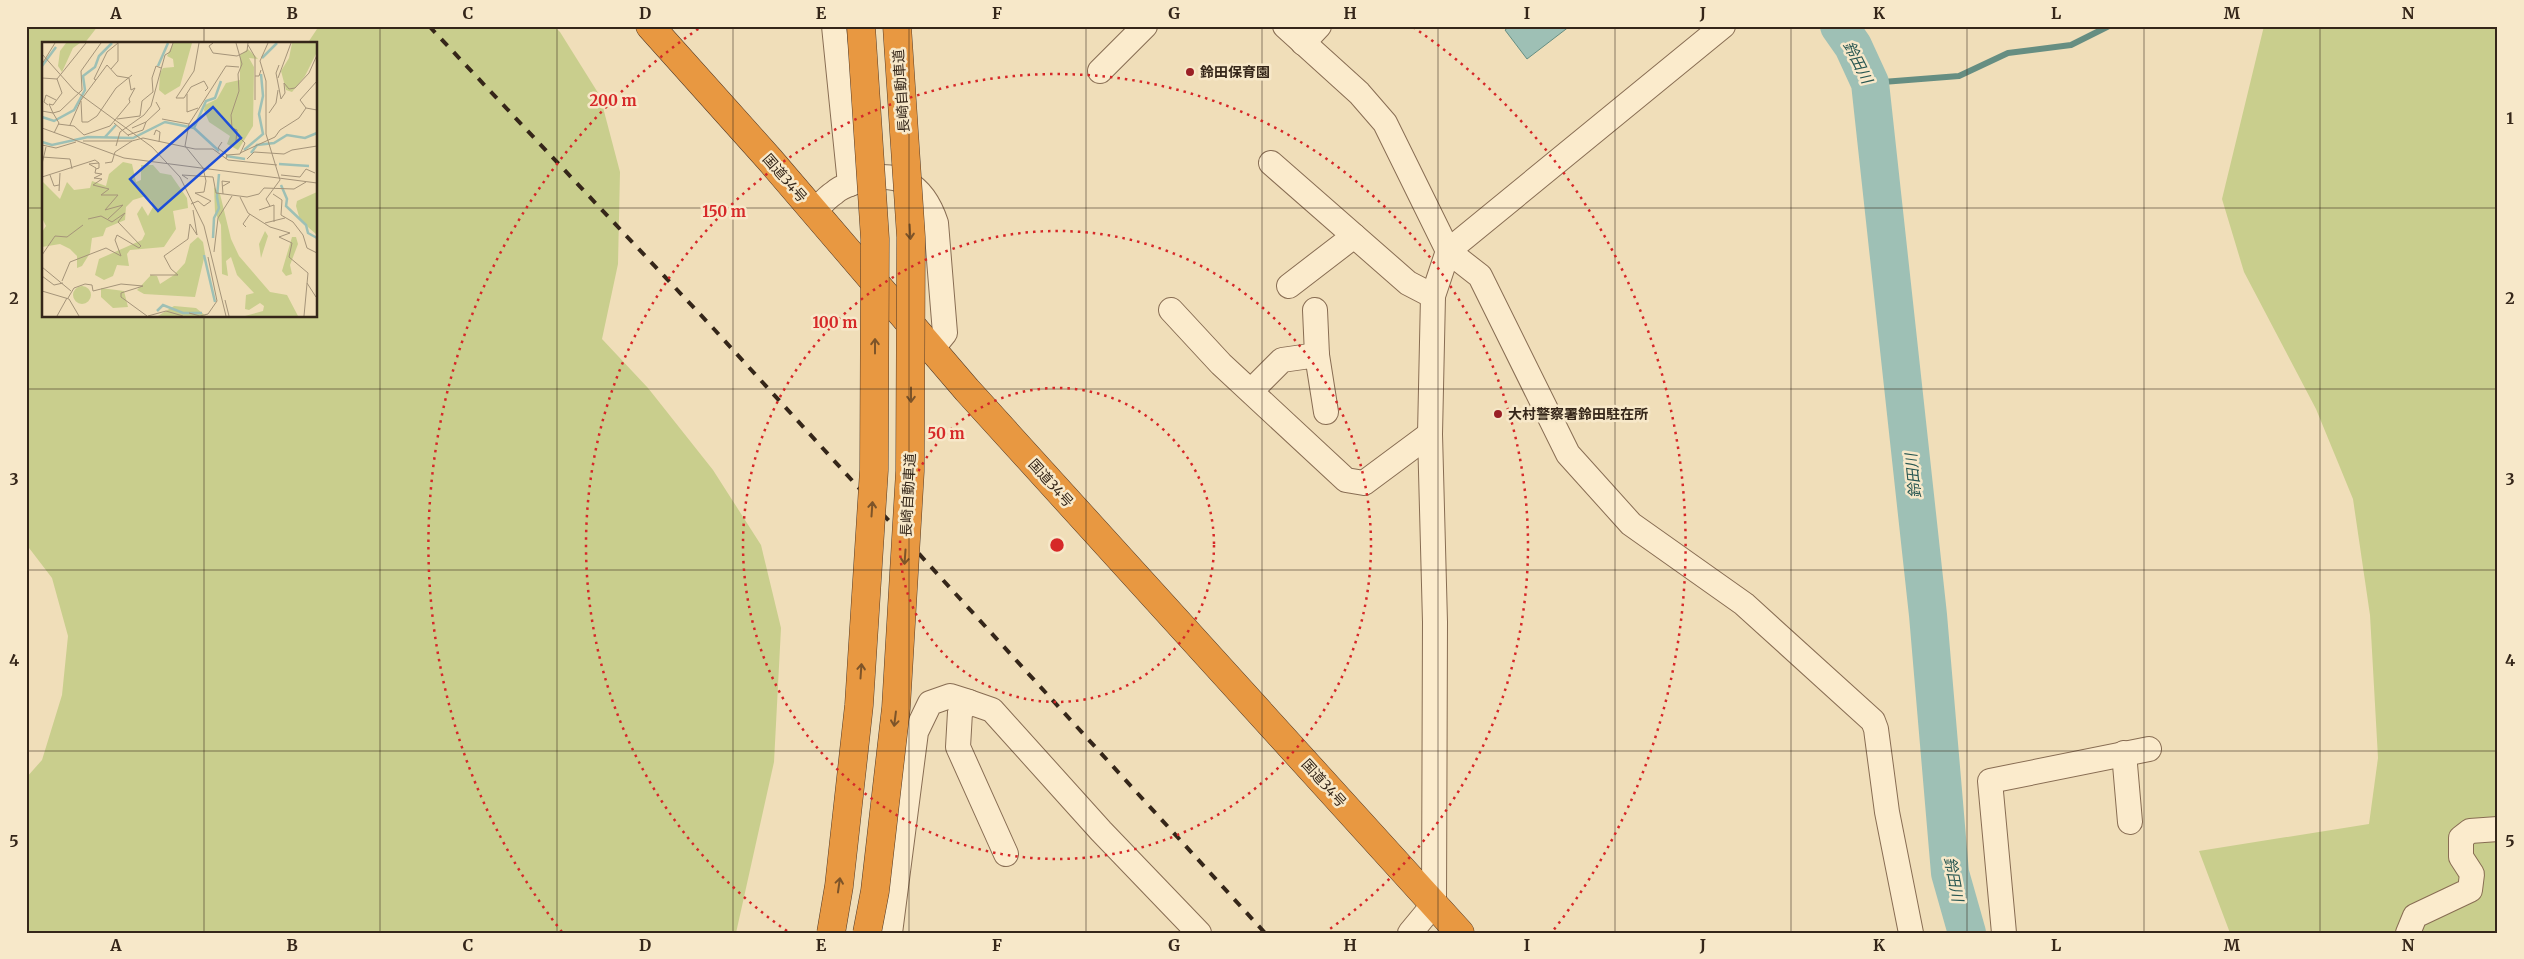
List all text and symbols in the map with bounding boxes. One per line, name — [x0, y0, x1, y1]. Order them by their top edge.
text: A — [109, 3, 122, 23]
text: B — [286, 3, 298, 23]
text: C — [463, 3, 473, 23]
text: D — [639, 3, 651, 23]
text: E — [816, 3, 827, 23]
text: F — [992, 3, 1002, 23]
text: G — [1168, 3, 1180, 23]
text: H — [1343, 3, 1357, 23]
text: I — [1524, 3, 1530, 23]
text: J — [1699, 3, 1706, 23]
text: K — [1873, 3, 1885, 23]
text: L — [2051, 3, 2061, 23]
text: M — [2224, 3, 2241, 23]
text: N — [2402, 3, 2415, 23]
water label: 鈴田川 — [1839, 38, 1878, 88]
inset map — [42, 42, 318, 318]
street label: 長崎自動車道 — [889, 48, 913, 134]
place label: 鈴田保育園 — [1200, 63, 1270, 81]
marker: 鈴田保育園 — [1184, 66, 1196, 78]
text: 200 m — [589, 91, 637, 110]
text: 1 — [10, 108, 18, 128]
text: 1 — [2506, 108, 2514, 128]
street label: 国道34号 — [759, 150, 811, 206]
text: 150 m — [702, 202, 746, 221]
one-way arrow — [906, 224, 915, 240]
text: 2 — [9, 288, 19, 308]
text: 2 — [2505, 288, 2515, 308]
text: 100 m — [813, 313, 857, 332]
one-way arrow — [870, 339, 880, 355]
one-way arrow — [906, 386, 916, 402]
place label: 大村警察署鈴田駐在所 — [1508, 405, 1648, 423]
marker: 大村警察署鈴田駐在所 — [1492, 408, 1504, 420]
text: 50 m — [927, 424, 965, 443]
water label: 鈴田川 — [1901, 451, 1925, 499]
street label: 長崎自動車道 — [897, 453, 919, 537]
street label: 国道34号 — [1025, 455, 1077, 511]
text: 3 — [9, 469, 19, 489]
text: 3 — [2505, 469, 2515, 489]
one-way arrow — [867, 501, 876, 517]
centre of rings — [1048, 536, 1066, 554]
one-way arrow — [901, 549, 910, 565]
text: 4 — [9, 650, 19, 670]
text: 4 — [2505, 650, 2515, 670]
one-way arrow — [857, 663, 866, 679]
one-way arrow — [890, 711, 900, 727]
street label: 国道34号 — [1298, 755, 1350, 811]
text: 5 — [9, 831, 19, 851]
text: 5 — [2505, 831, 2515, 851]
water label: 鈴田川 — [1940, 855, 1968, 905]
one-way arrow — [834, 877, 844, 893]
text: A — [109, 935, 122, 955]
text: B — [286, 935, 298, 955]
text: C — [463, 935, 473, 955]
text: D — [639, 935, 651, 955]
text: E — [816, 935, 827, 955]
text: F — [992, 935, 1002, 955]
text: G — [1168, 935, 1180, 955]
text: H — [1343, 935, 1357, 955]
text: I — [1524, 935, 1530, 955]
text: J — [1699, 935, 1706, 955]
text: K — [1873, 935, 1885, 955]
text: L — [2051, 935, 2061, 955]
text: M — [2224, 935, 2241, 955]
text: N — [2402, 935, 2415, 955]

